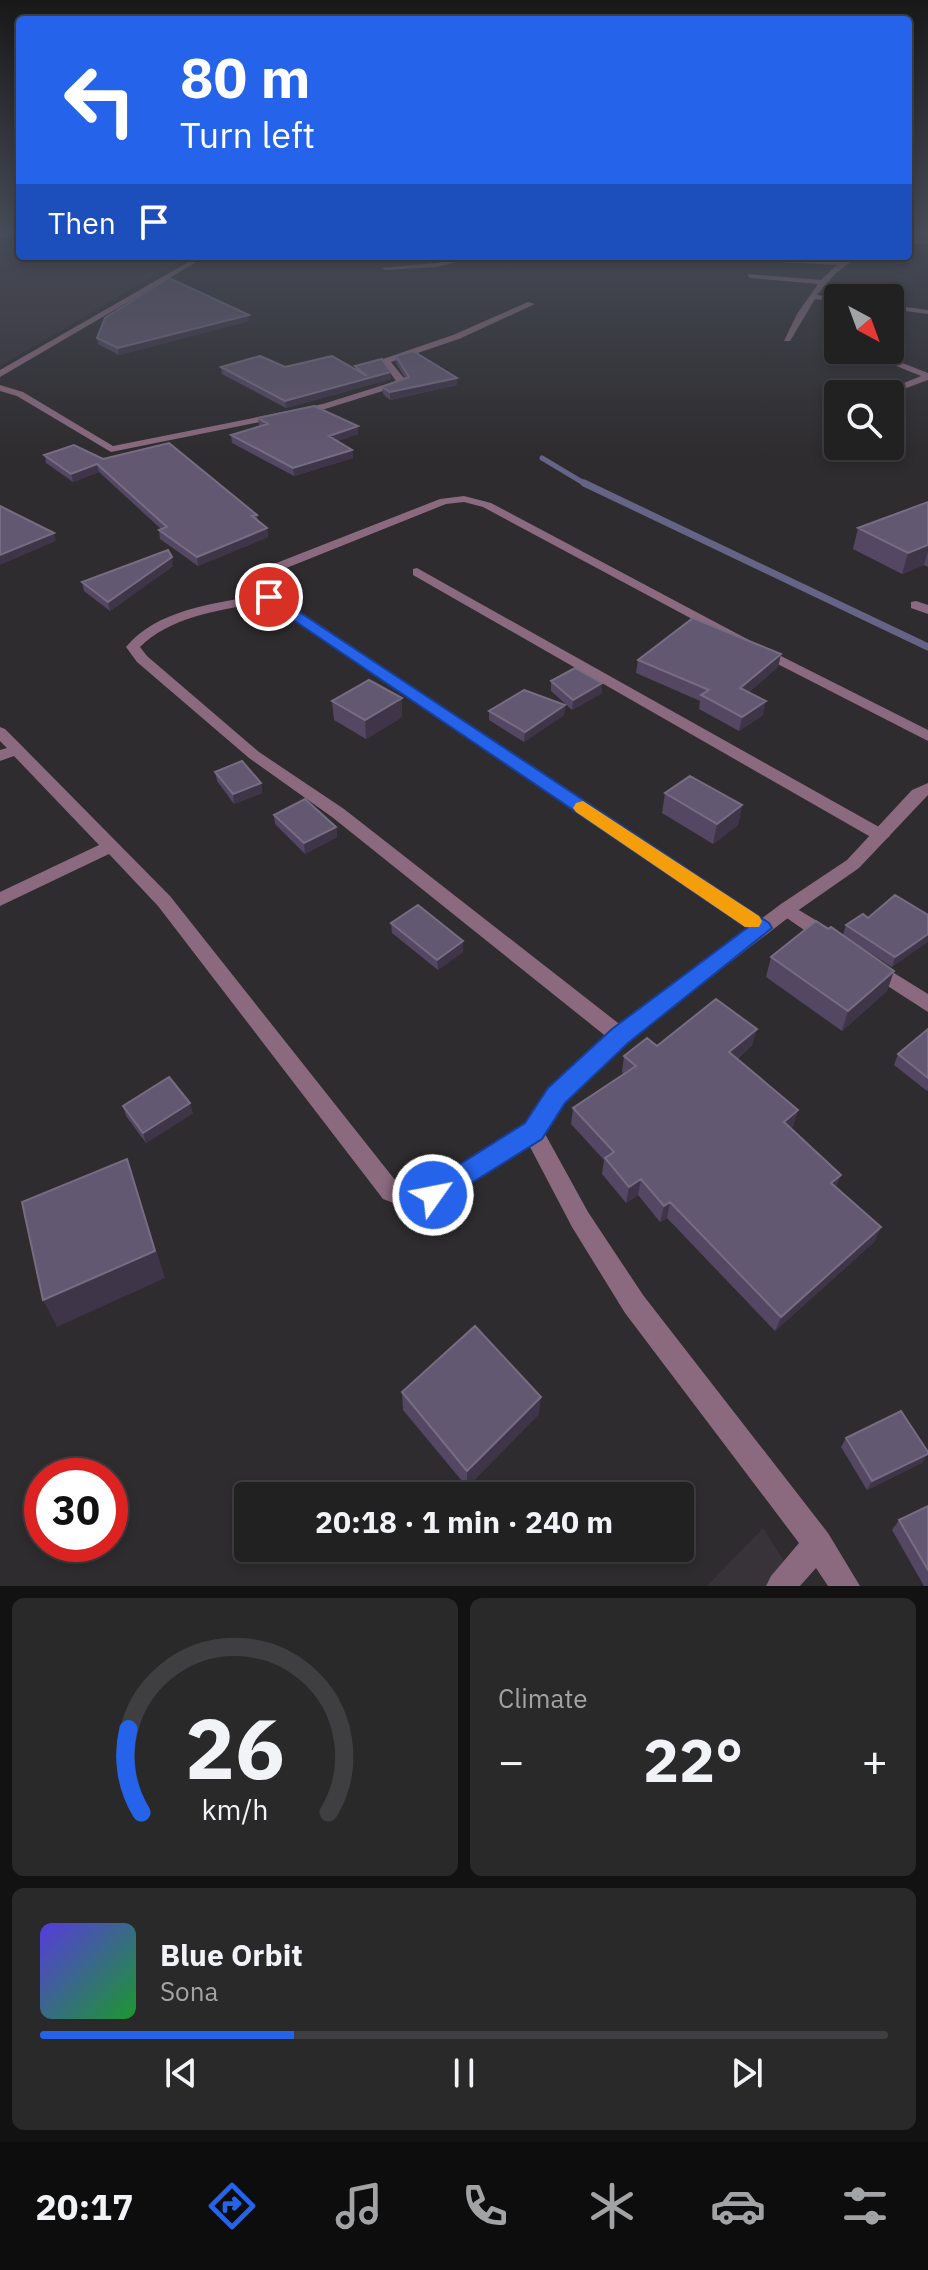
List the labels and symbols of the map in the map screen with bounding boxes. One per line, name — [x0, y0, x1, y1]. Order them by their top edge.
north arrow — [824, 284, 904, 364]
pin — [235, 563, 303, 631]
position arrow — [391, 1153, 475, 1237]
speed limit sign: 30 — [24, 1458, 128, 1562]

